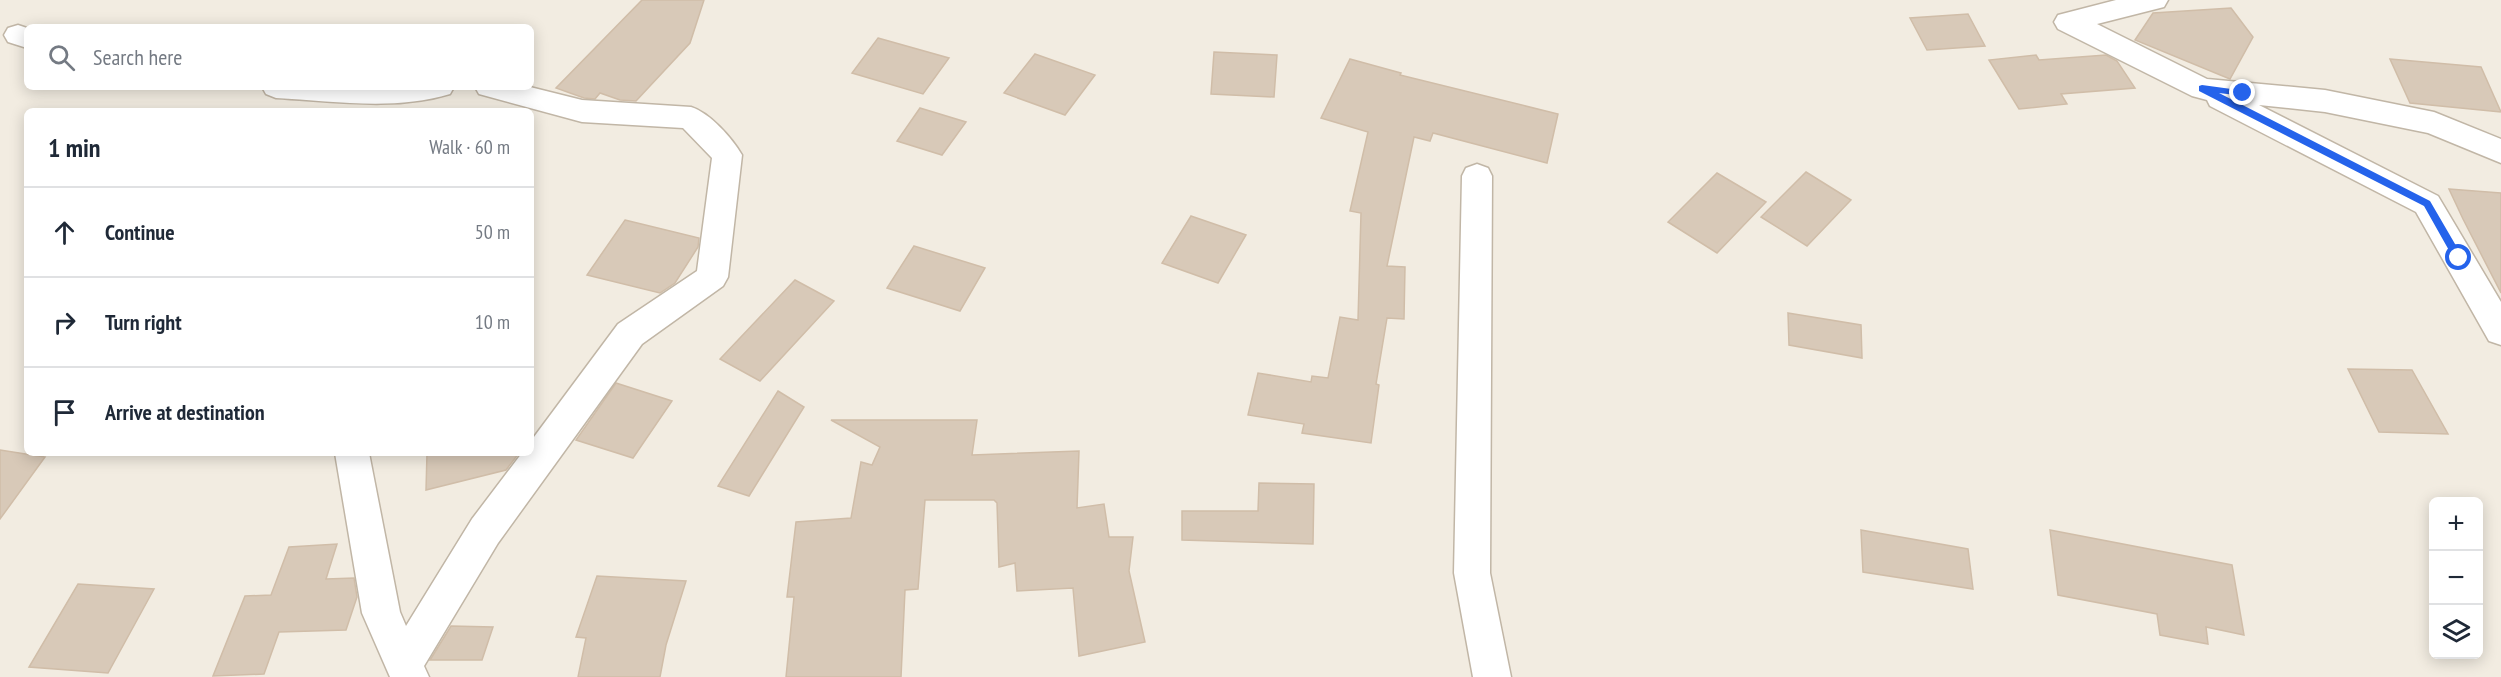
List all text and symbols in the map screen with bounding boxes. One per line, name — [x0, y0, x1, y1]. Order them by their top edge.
search box — [24, 24, 534, 90]
icon: search — [45, 41, 78, 74]
text: Search here — [93, 43, 182, 71]
route end — [2229, 79, 2255, 105]
text: 1 min — [48, 131, 101, 164]
text: Walk · 60 m — [429, 134, 510, 160]
icon: ahead — [48, 216, 81, 249]
text: Continue — [105, 218, 175, 246]
text: 50 m — [475, 219, 510, 245]
route start — [2445, 244, 2471, 270]
icon: right — [48, 306, 81, 339]
text: Turn right — [105, 308, 182, 336]
text: 10 m — [475, 309, 510, 335]
icon: arrive — [48, 396, 81, 429]
text: Arrive at destination — [105, 398, 265, 426]
map controls — [2429, 497, 2483, 659]
button: + — [2429, 497, 2483, 551]
button: − — [2429, 551, 2483, 605]
button: layers — [2429, 605, 2483, 659]

